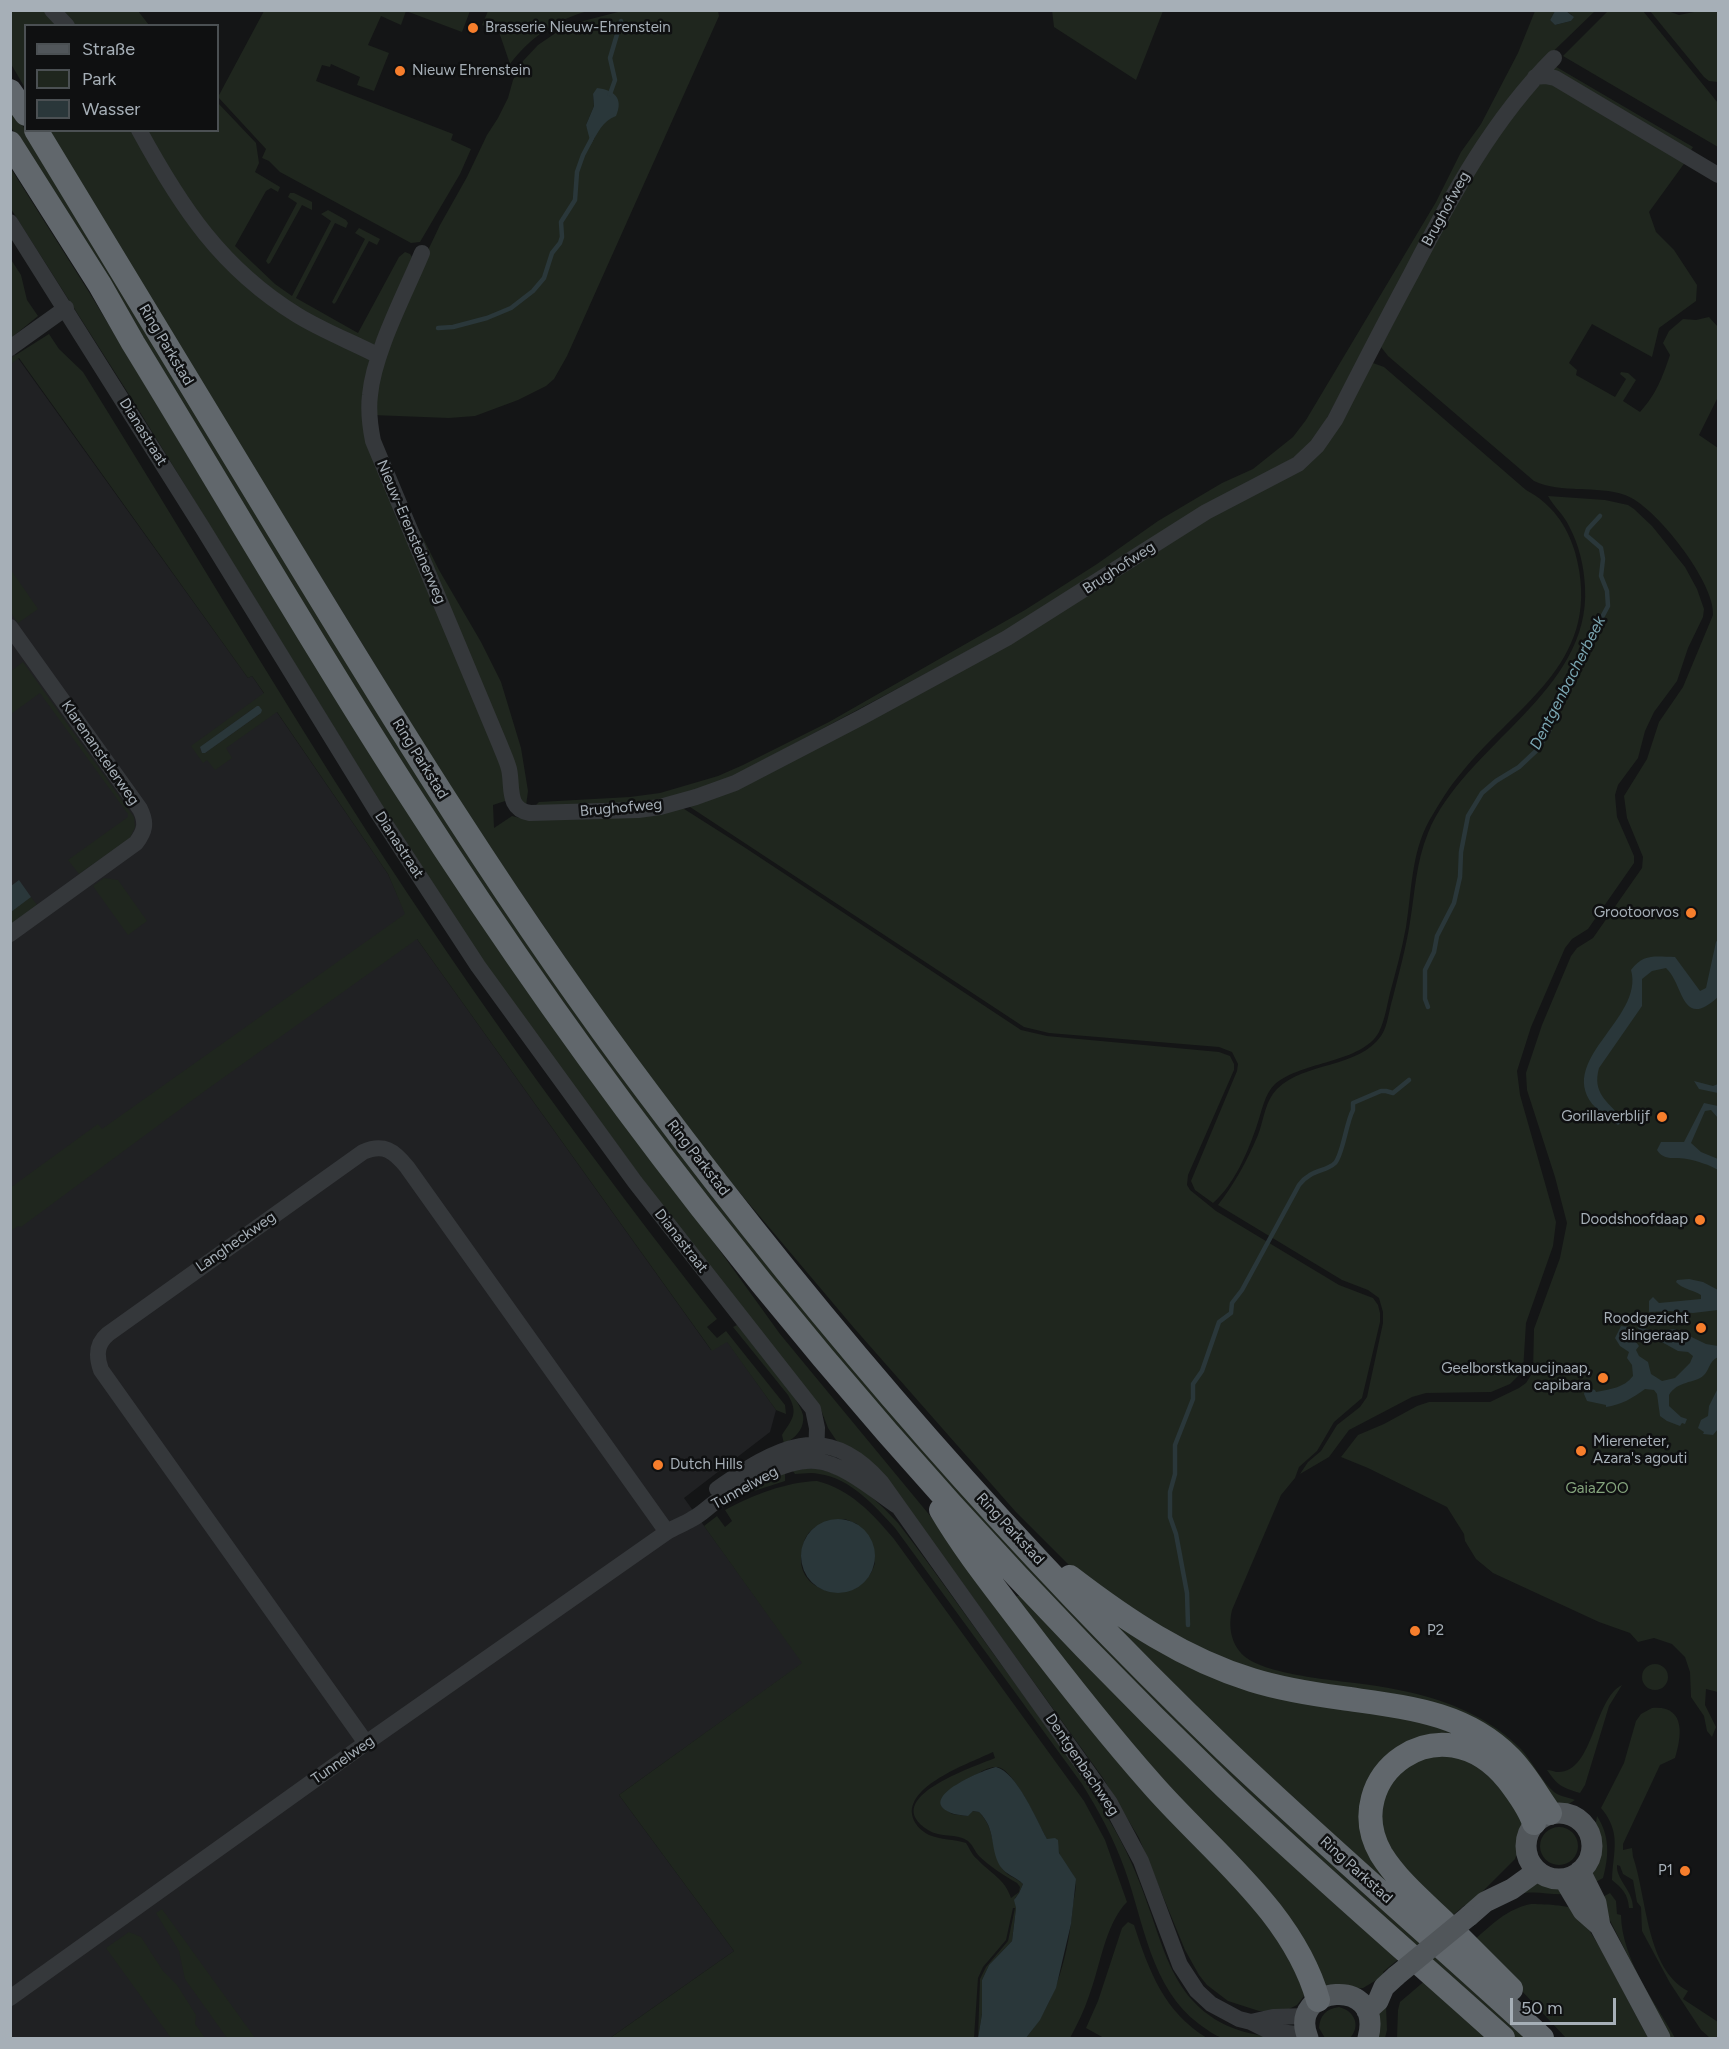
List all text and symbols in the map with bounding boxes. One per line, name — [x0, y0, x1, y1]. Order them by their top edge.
place label: Brasserie Nieuw-Ehrenstein — [485, 19, 671, 37]
marker: Brasserie Nieuw-Ehrenstein — [466, 21, 480, 35]
legend — [24, 24, 219, 132]
text: Straße — [82, 38, 135, 60]
place label: Nieuw Ehrenstein — [412, 62, 531, 80]
marker: Nieuw Ehrenstein — [393, 64, 407, 78]
text: Park — [82, 68, 116, 90]
text: Wasser — [82, 98, 140, 120]
street label: Brughofweg — [1418, 169, 1474, 249]
street label: Ring Parkstad — [135, 301, 197, 389]
street label: Dianastraat — [115, 395, 171, 469]
street label: Nieuw-Erensteinerweg — [372, 457, 450, 607]
street label: Brughofweg — [1079, 538, 1159, 598]
water label: Dentgenbacherbeek — [1526, 613, 1610, 753]
street label: Klarenanstelerweg — [57, 697, 143, 809]
street label: Ring Parkstad — [388, 715, 452, 803]
street label: Brughofweg — [579, 795, 663, 821]
street label: Dianastraat — [371, 808, 427, 882]
place label: Grootoorvos — [1594, 904, 1679, 922]
marker: Grootoorvos — [1684, 906, 1698, 920]
place label: Gorillaverblijf — [1561, 1108, 1650, 1126]
marker: Gorillaverblijf — [1655, 1110, 1669, 1124]
street label: Ring Parkstad — [663, 1116, 733, 1200]
street label: Dianastraat — [650, 1205, 712, 1277]
street label: Langheckweg — [193, 1208, 279, 1276]
place label: Doodshoofdaap — [1580, 1211, 1688, 1229]
marker: Doodshoofdaap — [1693, 1213, 1707, 1227]
place label: Roodgezicht slingeraap — [1603, 1310, 1689, 1345]
marker: Roodgezicht slingeraap — [1694, 1321, 1708, 1335]
place label: Geelborstkapucijnaap, capibara — [1441, 1360, 1591, 1395]
marker: Geelborstkapucijnaap, capibara — [1596, 1371, 1610, 1385]
place label: Miereneter, Azara's agouti — [1593, 1433, 1687, 1468]
marker: Miereneter, Azara's agouti — [1574, 1444, 1588, 1458]
place label: Dutch Hills — [670, 1456, 743, 1474]
marker: Dutch Hills — [651, 1458, 665, 1472]
street label: Tunnelweg — [709, 1462, 781, 1514]
park label: GaiaZOO — [1565, 1480, 1629, 1498]
street label: Ring Parkstad — [972, 1489, 1048, 1569]
place label: P2 — [1427, 1622, 1444, 1640]
marker: P2 — [1408, 1624, 1422, 1638]
street label: Dentgenbachweg — [1041, 1711, 1123, 1819]
street label: Tunnelweg — [308, 1732, 378, 1788]
street label: Ring Parkstad — [1316, 1833, 1396, 1907]
place label: P1 — [1658, 1862, 1673, 1880]
marker: P1 — [1678, 1864, 1692, 1878]
scale bar — [1513, 1986, 1620, 2024]
text: 50 m — [1521, 1997, 1563, 2019]

